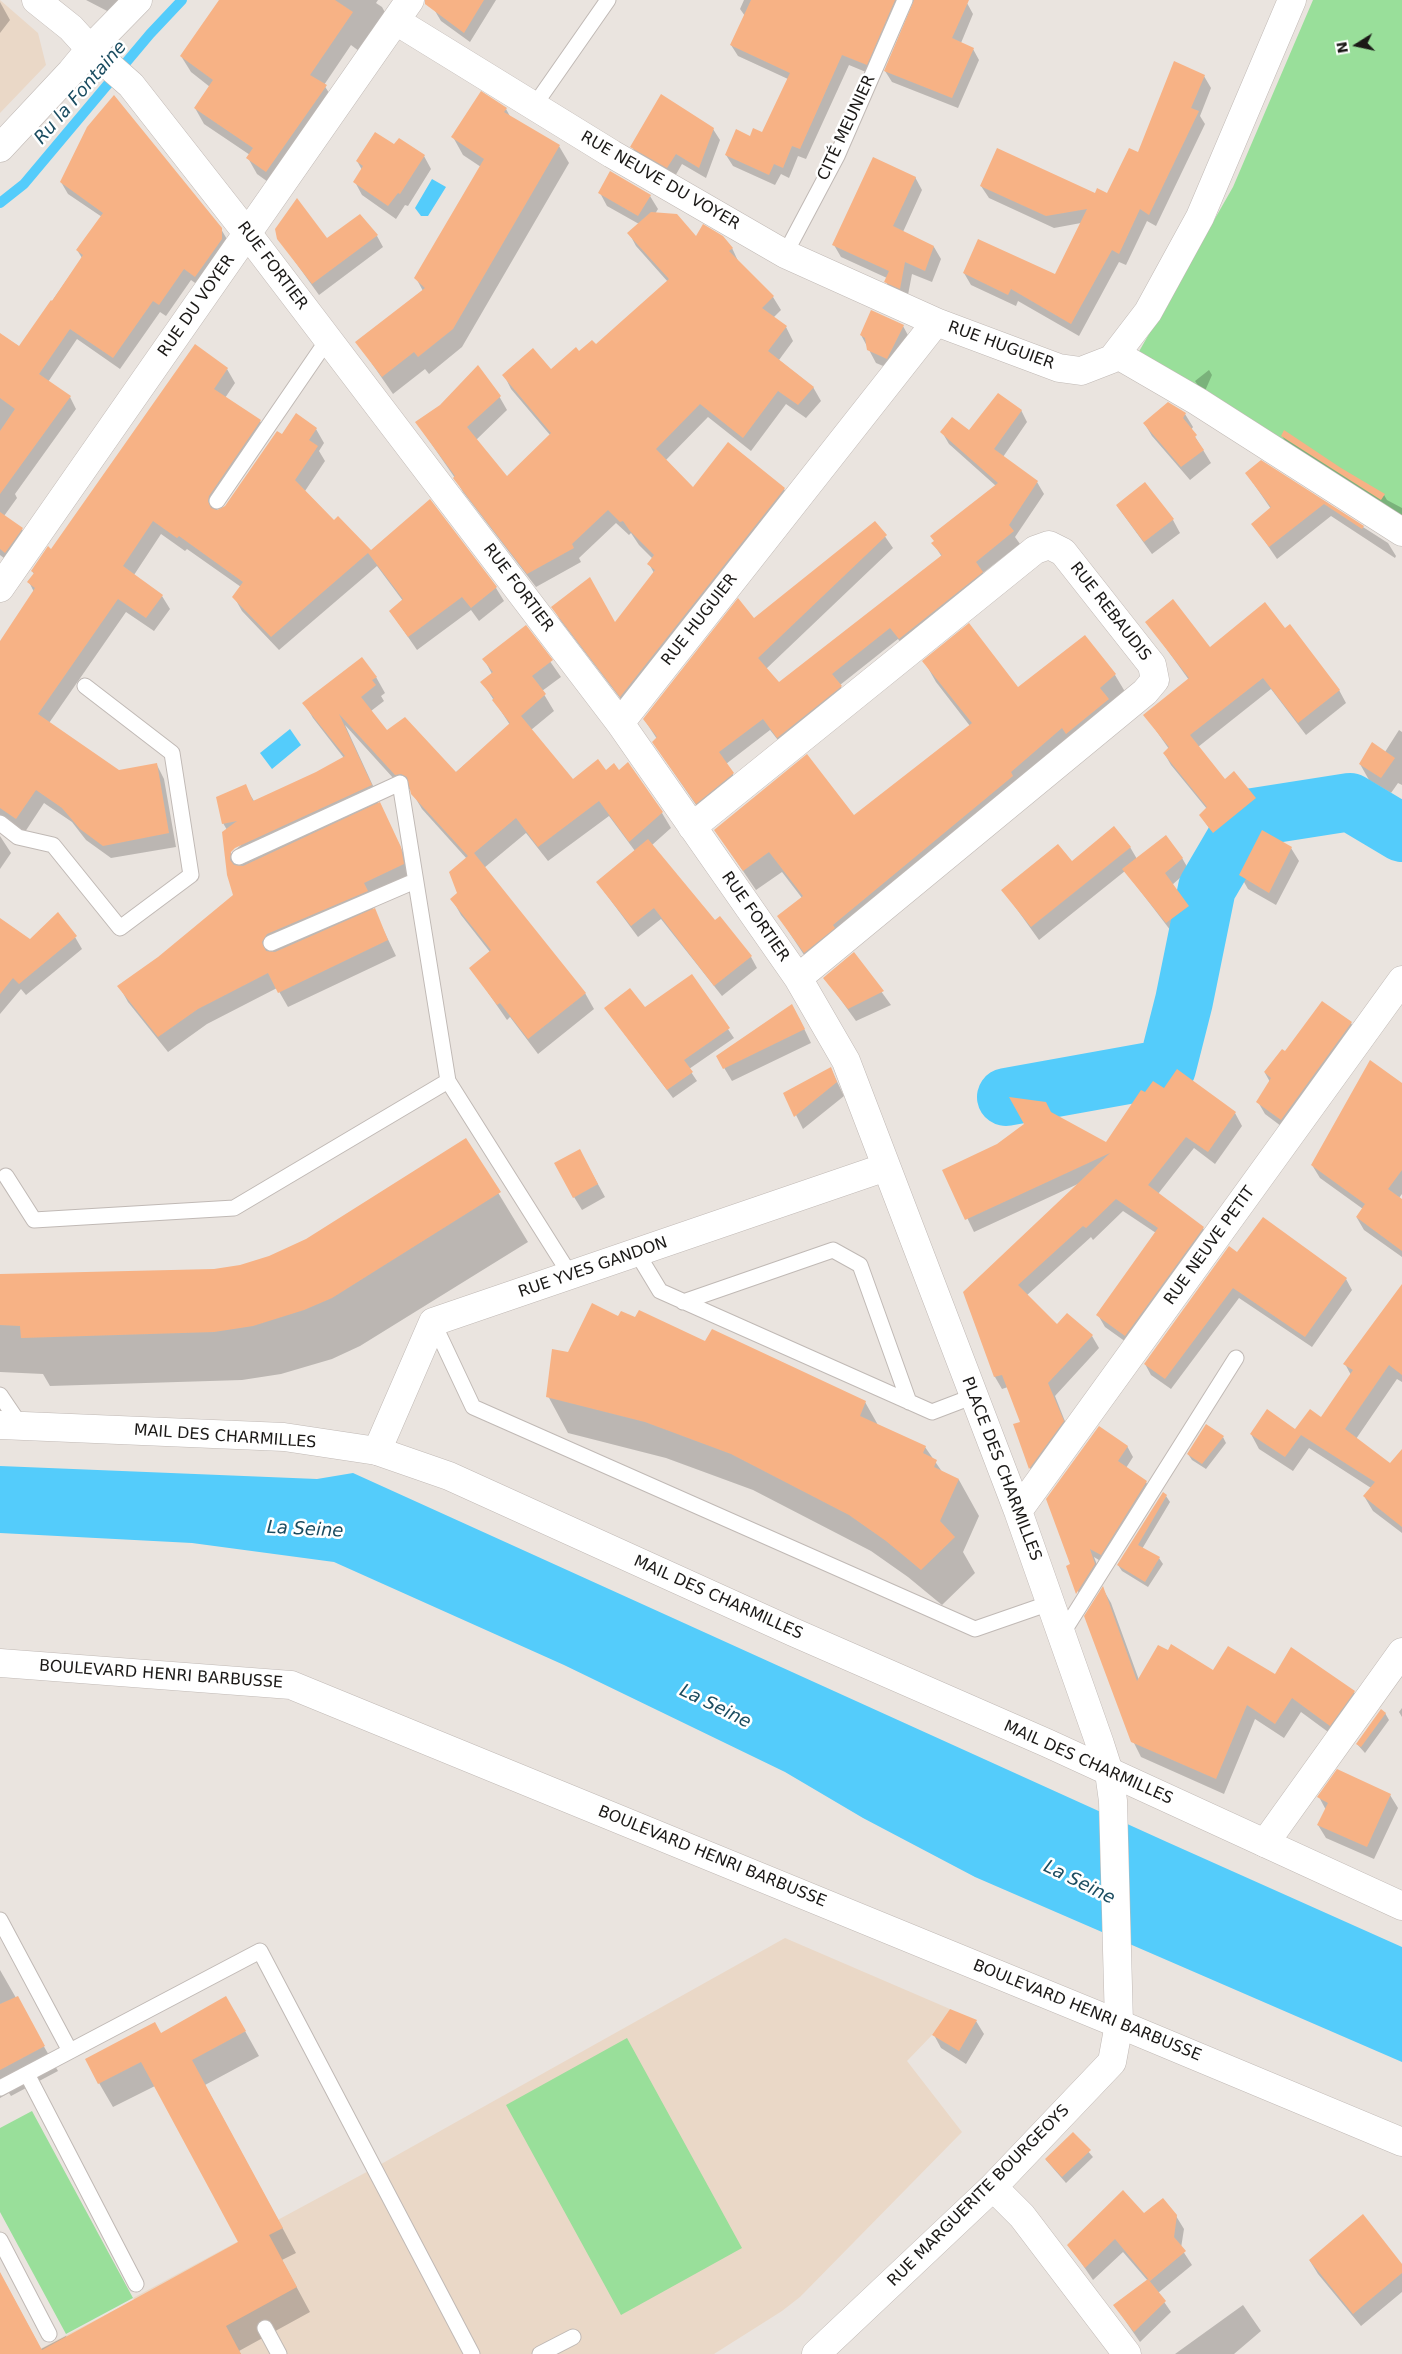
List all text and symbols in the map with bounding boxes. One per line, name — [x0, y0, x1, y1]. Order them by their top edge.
north arrow — [1332, 20, 1382, 70]
water label: Ru la Fontaine — [30, 37, 132, 149]
text: N — [1333, 40, 1351, 55]
street label: CITÉ MEUNIER — [814, 72, 880, 184]
street label: RUE NEUVE DU VOYER — [577, 128, 743, 234]
street label: RUE FORTIER — [233, 218, 311, 314]
street label: RUE DU VOYER — [155, 251, 239, 361]
street label: RUE HUGUIER — [945, 318, 1057, 374]
street label: RUE FORTIER — [479, 540, 557, 636]
street label: RUE REBAUDIS — [1065, 559, 1155, 665]
street label: RUE HUGUIER — [658, 570, 742, 670]
street label: RUE FORTIER — [717, 868, 793, 966]
street label: RUE NEUVE PETIT — [1161, 1183, 1259, 1309]
street label: RUE YVES GANDON — [516, 1233, 670, 1303]
street label: PLACE DES CHARMILLES — [957, 1374, 1045, 1564]
street label: MAIL DES CHARMILLES — [133, 1421, 317, 1453]
water label: La Seine — [266, 1517, 344, 1543]
street label: MAIL DES CHARMILLES — [630, 1552, 806, 1644]
street label: BOULEVARD HENRI BARBUSSE — [38, 1657, 284, 1693]
water label: La Seine — [676, 1680, 754, 1734]
street label: MAIL DES CHARMILLES — [1000, 1717, 1176, 1809]
street label: BOULEVARD HENRI BARBUSSE — [595, 1802, 829, 1912]
water label: La Seine — [1040, 1856, 1118, 1910]
street label: BOULEVARD HENRI BARBUSSE — [970, 1956, 1204, 2066]
street label: RUE MARGUERITE BOURGEOYS — [884, 2101, 1074, 2291]

